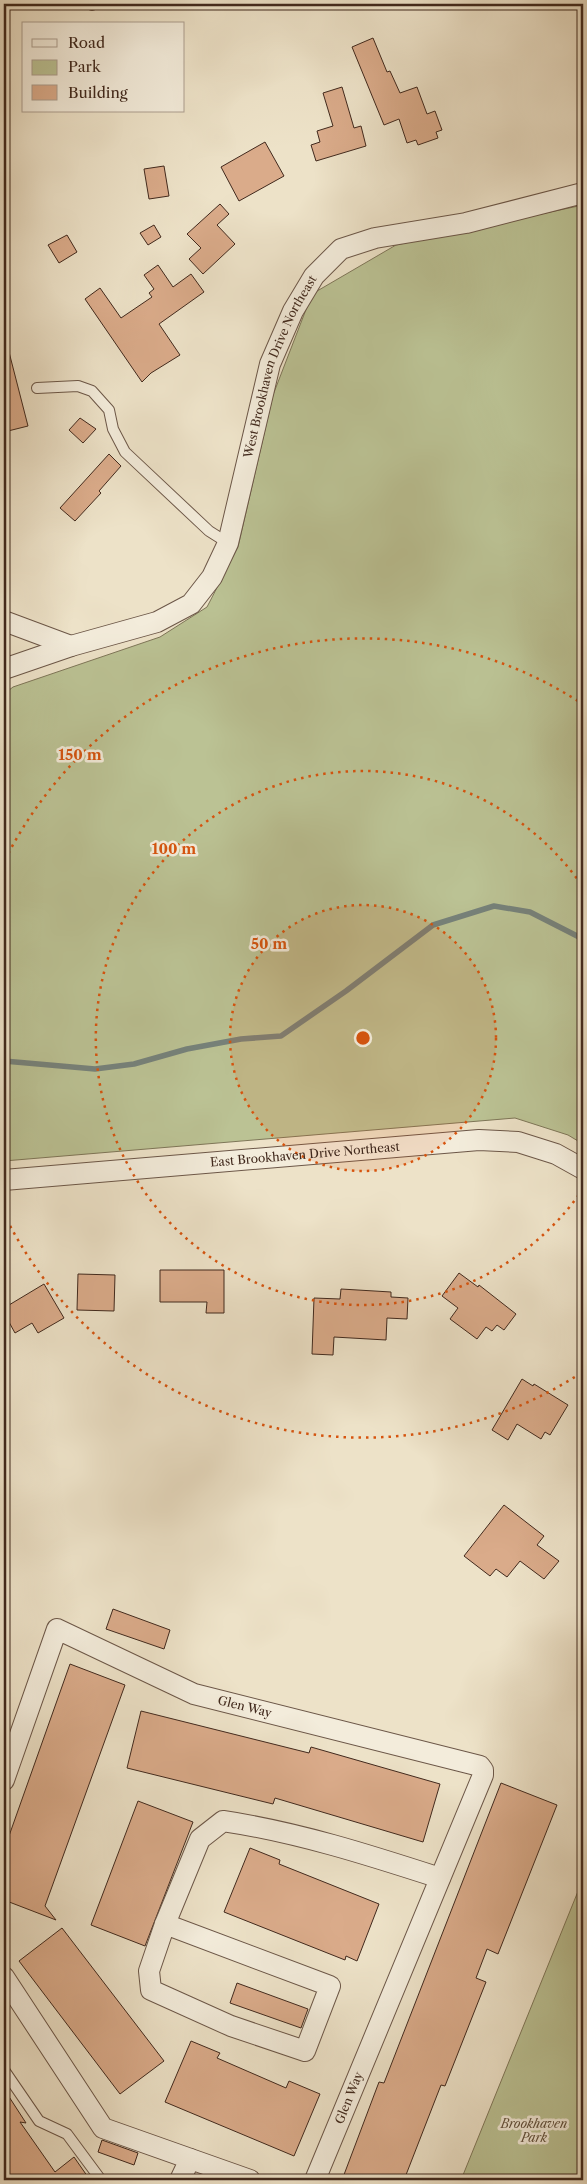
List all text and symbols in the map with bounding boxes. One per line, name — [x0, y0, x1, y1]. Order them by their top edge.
legend — [22, 22, 185, 112]
text: Road — [68, 33, 105, 52]
text: Park — [68, 57, 102, 76]
text: Building — [68, 83, 128, 102]
street label: West Brookhaven Drive Northeast — [240, 272, 320, 460]
text: 150 m — [58, 745, 102, 764]
text: 100 m — [152, 839, 196, 858]
text: 50 m — [251, 934, 287, 953]
centre of rings — [354, 1029, 372, 1047]
street label: East Brookhaven Drive Northeast — [210, 1139, 401, 1170]
street label: Glen Way — [216, 1692, 274, 1720]
street label: Glen Way — [331, 2069, 366, 2126]
park label: Brookhaven Park — [500, 2116, 567, 2145]

